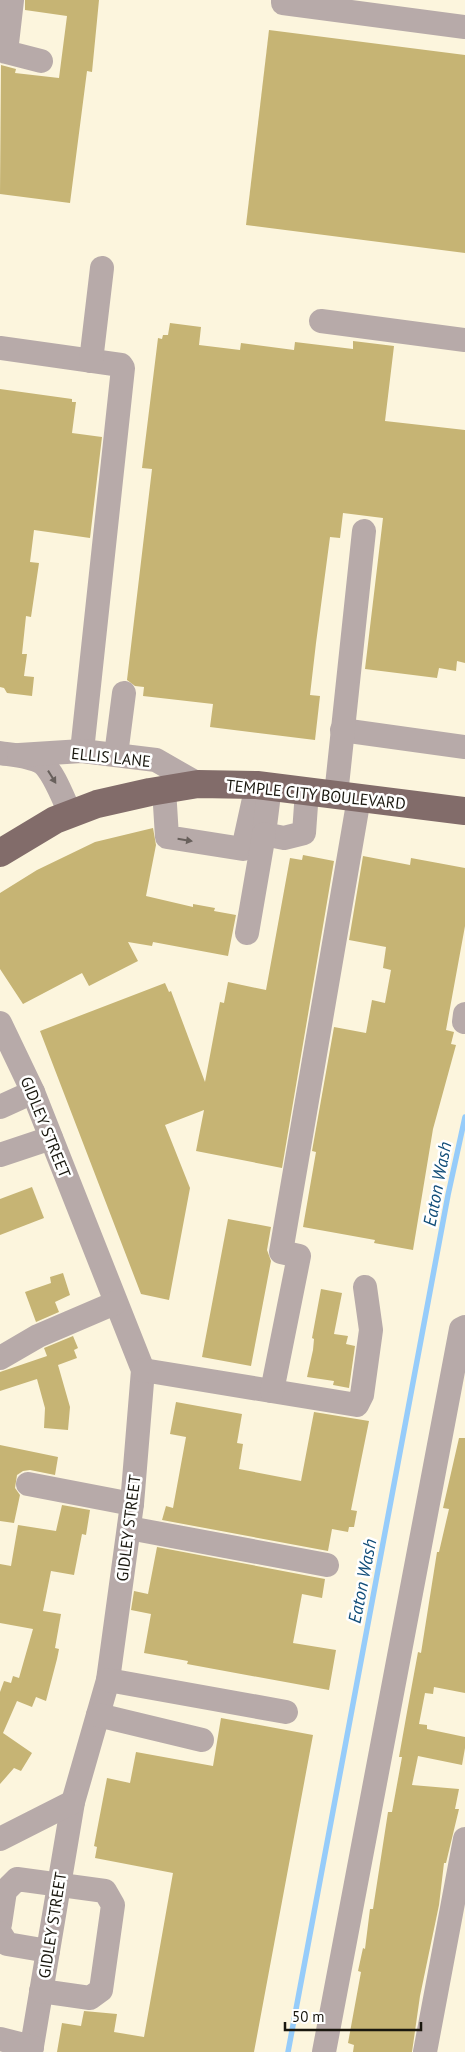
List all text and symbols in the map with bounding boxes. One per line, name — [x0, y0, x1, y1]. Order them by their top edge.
street label: ELLIS LANE — [70, 743, 152, 771]
one-way arrow — [47, 771, 57, 784]
street label: TEMPLE CITY BOULEVARD — [225, 775, 407, 813]
one-way arrow — [177, 836, 193, 844]
street label: GIDLEY STREET — [17, 1073, 75, 1181]
water label: Eaton Wash — [418, 1140, 456, 1228]
street label: GIDLEY STREET — [112, 1473, 144, 1583]
water label: Eaton Wash — [343, 1537, 381, 1625]
street label: GIDLEY STREET — [34, 1870, 70, 1980]
scale bar — [285, 2000, 421, 2032]
text: 50 m — [292, 2007, 325, 2026]

